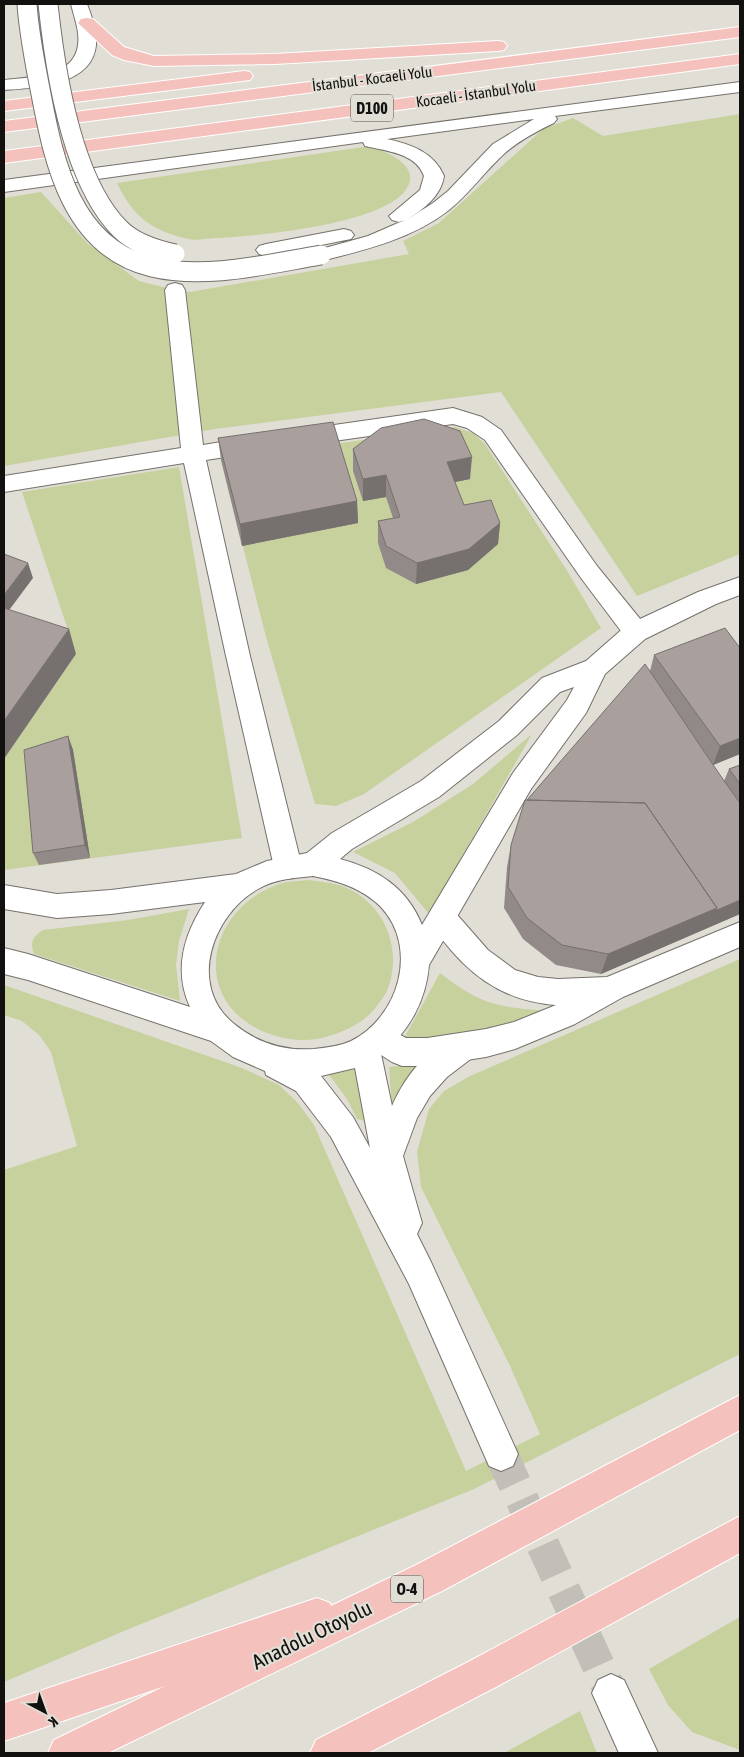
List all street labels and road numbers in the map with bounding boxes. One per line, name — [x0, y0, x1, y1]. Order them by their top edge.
street label: İstanbul - Kocaeli Yolu — [311, 63, 433, 94]
street label: Kocaeli - İstanbul Yolu — [415, 77, 537, 110]
road number: D100 — [351, 95, 393, 122]
road number: O-4 — [391, 1576, 423, 1602]
street label: Anadolu Otoyolu — [248, 1595, 375, 1673]

